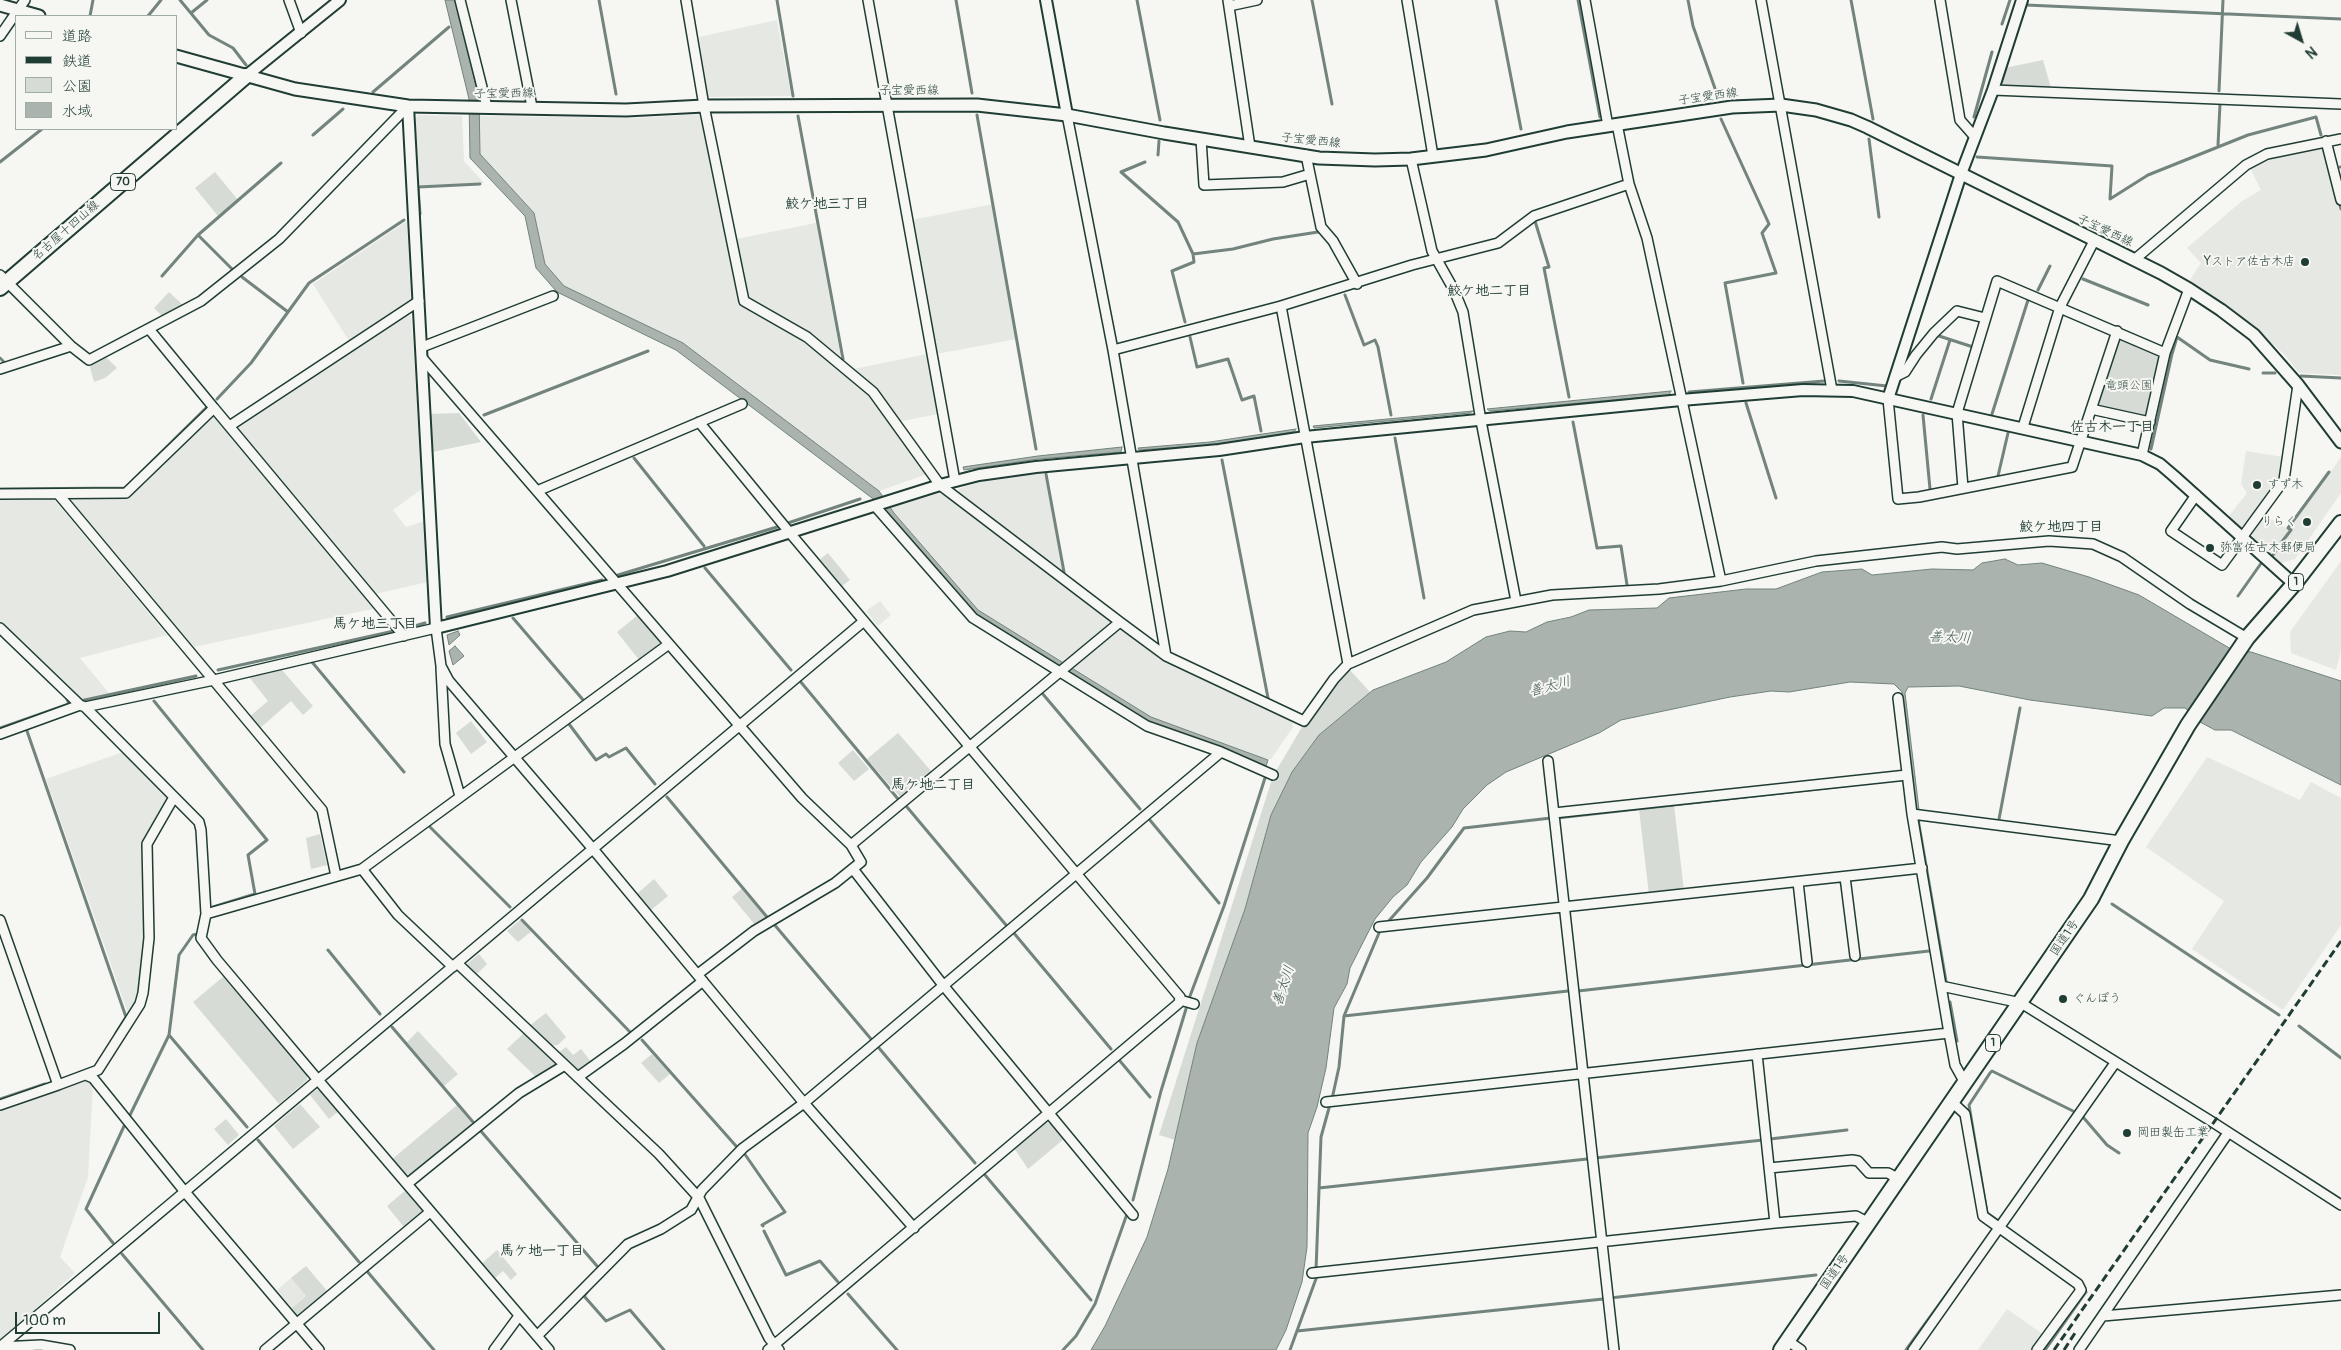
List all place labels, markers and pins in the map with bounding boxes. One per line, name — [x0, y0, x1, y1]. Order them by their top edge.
place label: Yストア佐古木店 — [2204, 255, 2295, 269]
marker: Yストア佐古木店 — [2299, 256, 2311, 268]
place label: すず木 — [2267, 478, 2303, 492]
marker: すず木 — [2251, 479, 2263, 491]
place label: りらく — [2261, 515, 2297, 529]
marker: りらく — [2301, 516, 2313, 528]
place label: 弥富佐古木郵便局 — [2220, 541, 2316, 555]
marker: 弥富佐古木郵便局 — [2204, 542, 2216, 554]
place label: ぐんぽう — [2073, 992, 2121, 1006]
marker: ぐんぽう — [2057, 993, 2069, 1005]
place label: 岡田製缶工業 — [2137, 1126, 2209, 1140]
marker: 岡田製缶工業 — [2121, 1127, 2133, 1139]

